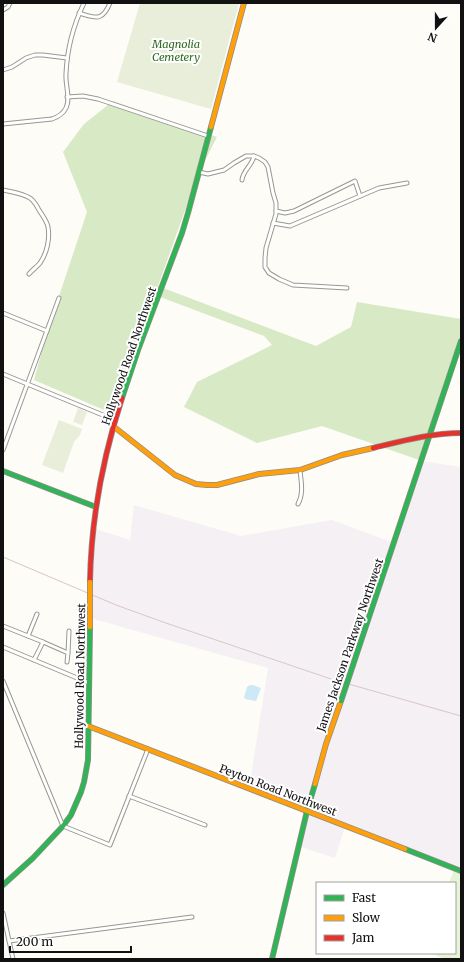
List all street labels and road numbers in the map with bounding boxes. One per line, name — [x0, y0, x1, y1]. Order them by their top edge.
street label: Hollywood Road Northwest — [99, 284, 160, 427]
street label: James Jackson Parkway Northwest — [313, 556, 387, 734]
street label: Hollywood Road Northwest — [72, 602, 88, 749]
street label: Peyton Road Northwest — [217, 761, 339, 819]

